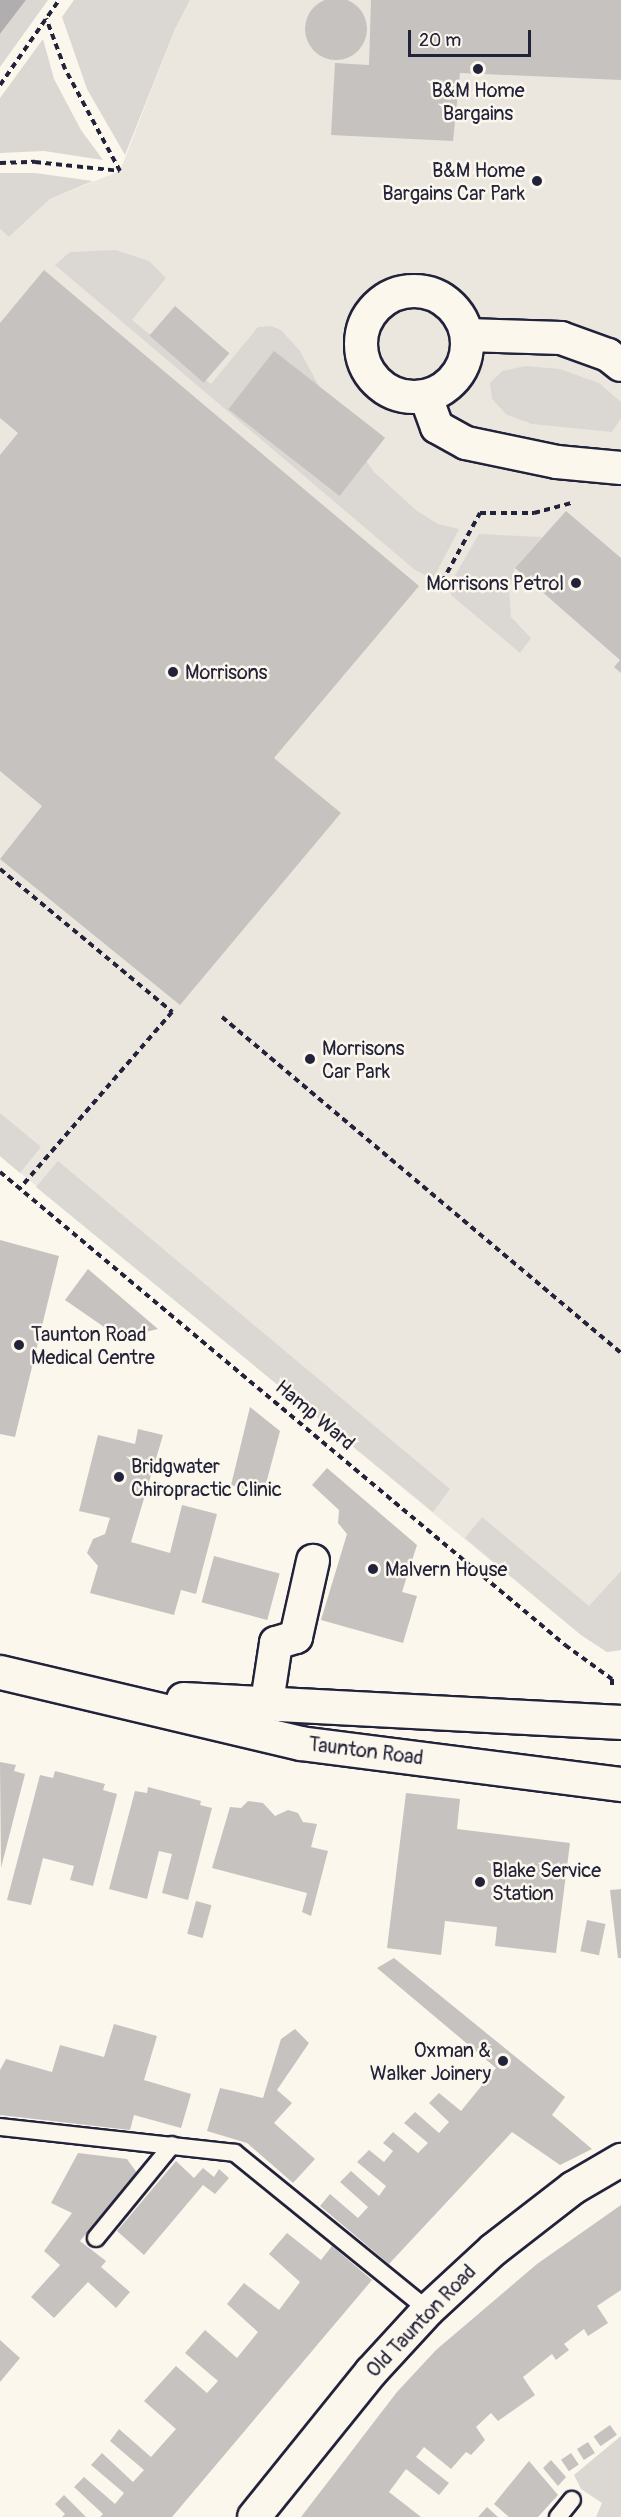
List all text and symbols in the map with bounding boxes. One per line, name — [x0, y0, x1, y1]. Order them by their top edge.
scale bar — [411, 18, 534, 56]
text: 20 m — [419, 29, 461, 52]
marker: B&M Home Bargains — [471, 62, 485, 76]
place label: B&M Home Bargains — [432, 78, 524, 125]
place label: B&M Home Bargains Car Park — [382, 158, 525, 205]
marker: B&M Home Bargains Car Park — [530, 174, 544, 188]
place label: Morrisons Petrol — [426, 571, 564, 595]
marker: Morrisons Petrol — [569, 576, 583, 590]
place label: Morrisons — [185, 660, 267, 684]
marker: Morrisons — [166, 665, 180, 679]
place label: Morrisons Car Park — [322, 1036, 404, 1083]
marker: Morrisons Car Park — [303, 1052, 317, 1066]
place label: Taunton Road Medical Centre — [31, 1322, 155, 1369]
marker: Taunton Road Medical Centre — [12, 1338, 26, 1352]
street label: Hamp Ward — [270, 1375, 360, 1455]
place label: Bridgwater Chiropractic Clinic — [131, 1454, 282, 1501]
marker: Bridgwater Chiropractic Clinic — [112, 1470, 126, 1484]
place label: Malvern House — [385, 1557, 507, 1581]
marker: Malvern House — [366, 1562, 380, 1576]
street label: Taunton Road — [307, 1732, 425, 1770]
place label: Blake Service Station — [492, 1858, 601, 1905]
marker: Blake Service Station — [473, 1875, 487, 1889]
place label: Oxman & Walker Joinery — [370, 2038, 491, 2085]
marker: Oxman & Walker Joinery — [496, 2054, 510, 2068]
street label: Old Taunton Road — [361, 2260, 481, 2382]

